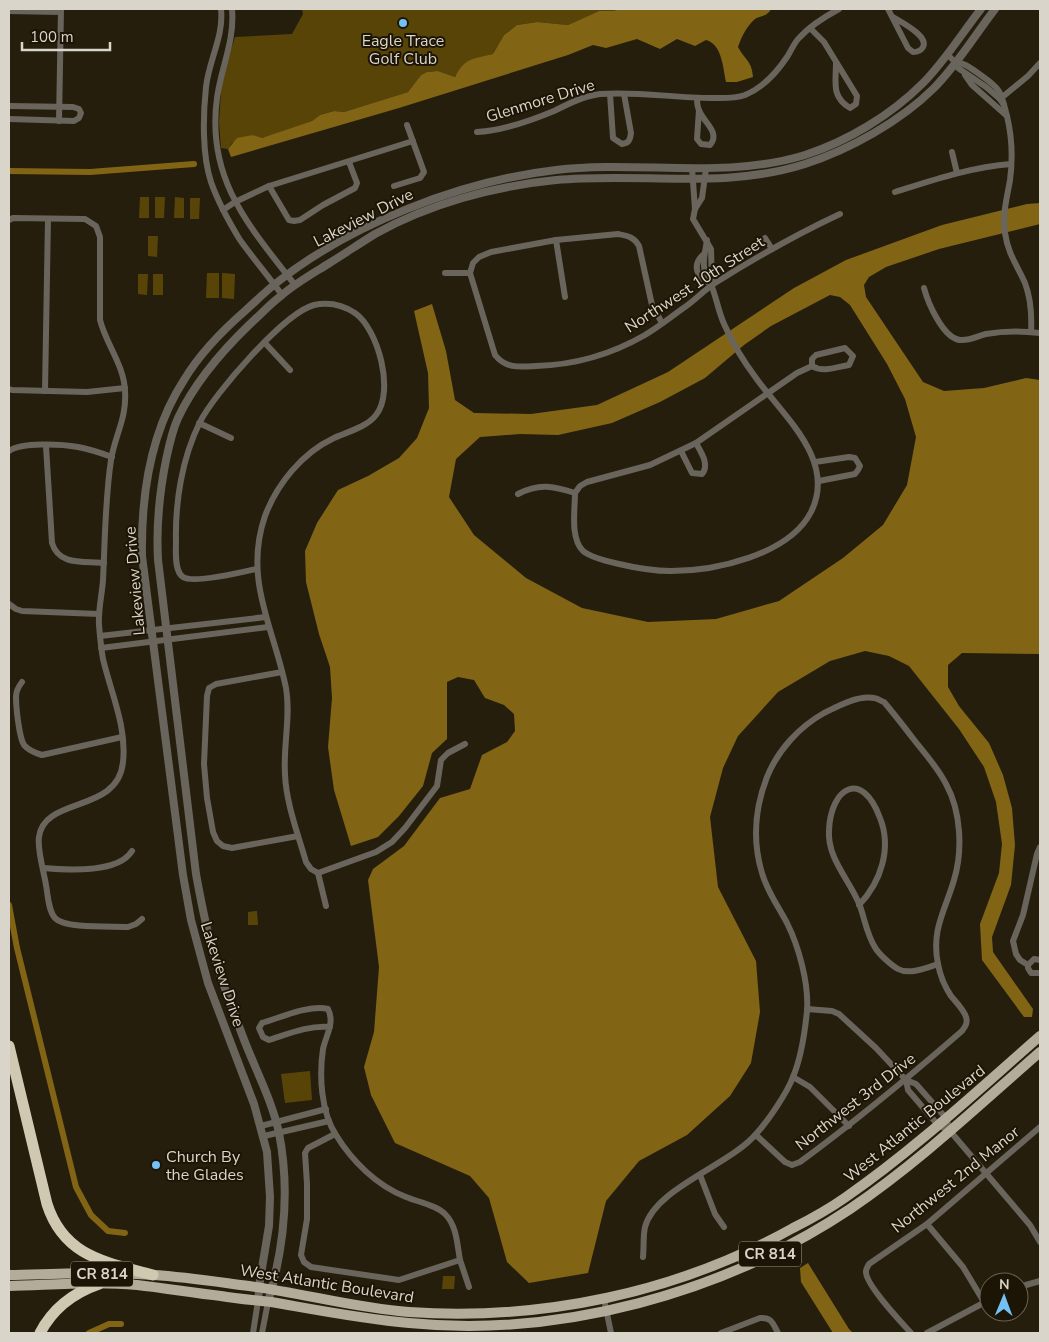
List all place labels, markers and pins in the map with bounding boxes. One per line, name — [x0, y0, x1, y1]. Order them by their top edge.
marker: Eagle Trace Golf Club — [397, 17, 409, 29]
place label: Eagle Trace Golf Club — [362, 30, 444, 70]
place label: Church By the Glades — [166, 1146, 244, 1186]
marker: Church By the Glades — [150, 1159, 162, 1171]

